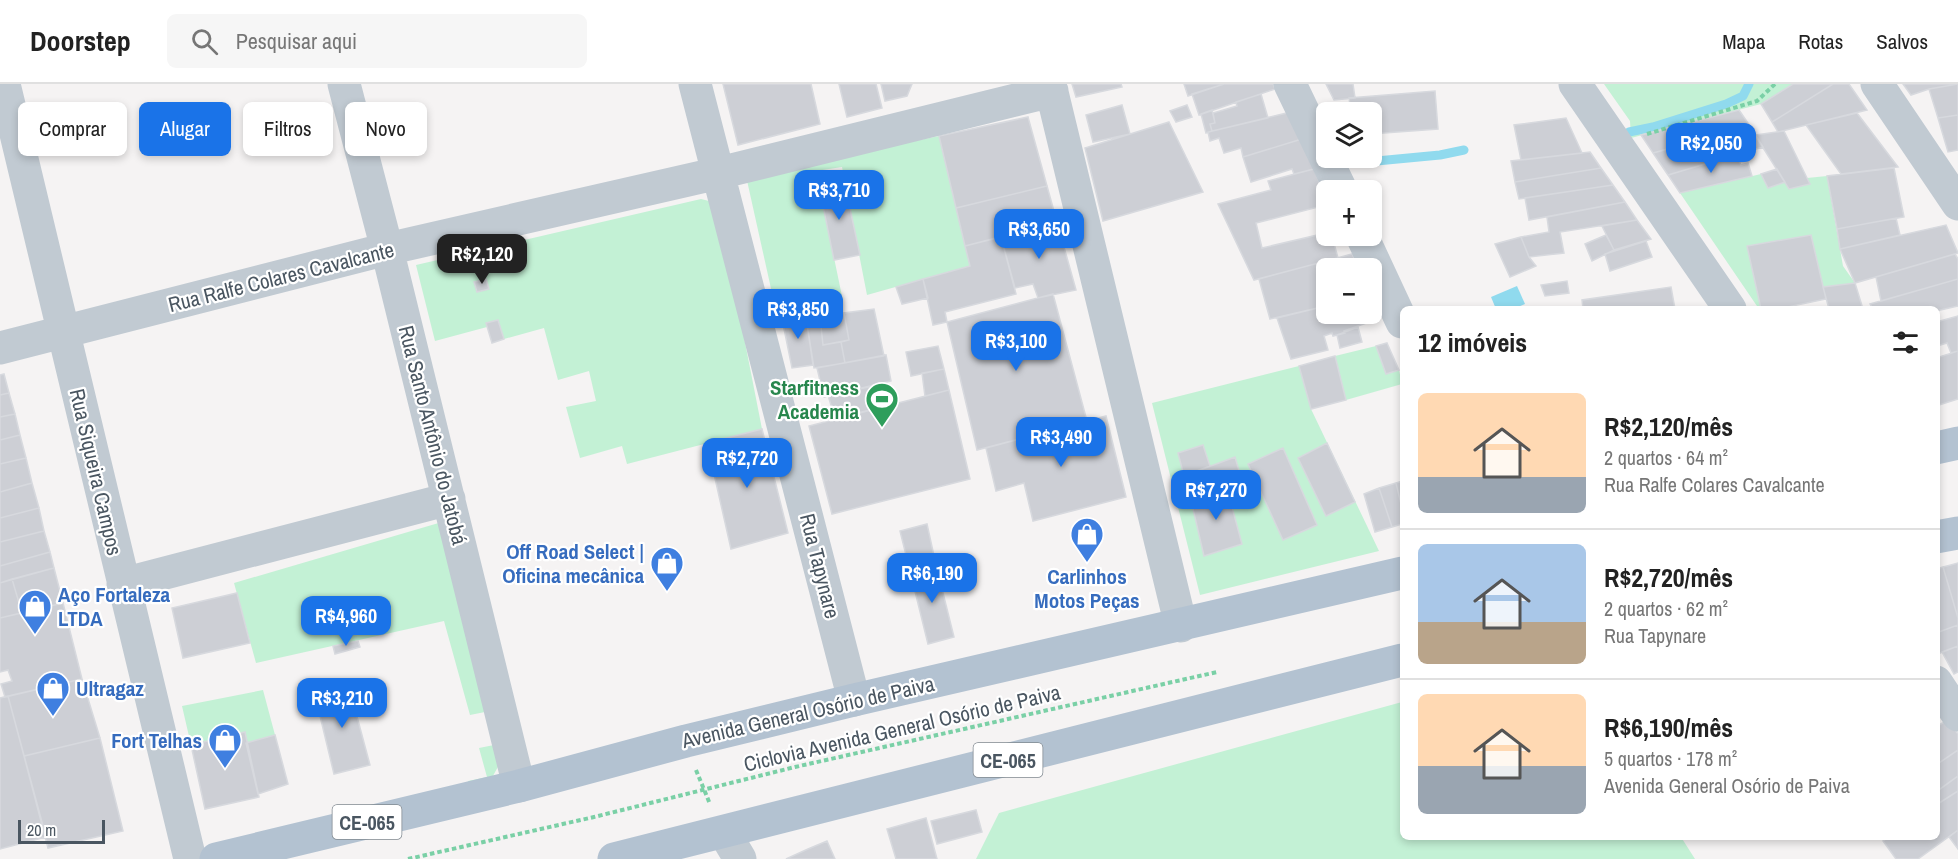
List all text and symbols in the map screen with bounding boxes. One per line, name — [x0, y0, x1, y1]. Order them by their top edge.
search box — [167, 14, 587, 68]
text: Doorstep — [30, 22, 131, 60]
icon: search — [188, 25, 221, 58]
text: Pesquisar aqui — [236, 26, 357, 56]
text: Mapa — [1722, 27, 1765, 56]
text: Rotas — [1798, 27, 1843, 56]
text: Salvos — [1876, 27, 1928, 56]
chip: Comprar — [18, 102, 127, 156]
chip: Alugar — [139, 102, 231, 156]
chip: Filtros — [243, 102, 333, 156]
chip: Novo — [345, 102, 427, 156]
map controls — [1316, 102, 1382, 324]
button: layers — [1316, 102, 1382, 168]
pin: R$2,050 — [1656, 123, 1766, 174]
text: R$2,050 — [1680, 129, 1742, 156]
pin: R$3,710 — [784, 170, 894, 221]
text: R$3,710 — [808, 176, 870, 203]
button: + — [1316, 180, 1382, 246]
pin: R$3,650 — [984, 209, 1094, 260]
text: R$3,650 — [1008, 215, 1070, 242]
pin: R$2,120 — [427, 234, 537, 285]
street label: Rua Ralfe Colares Cavalcante — [165, 235, 397, 319]
text: R$2,120 — [451, 240, 513, 267]
button: − — [1316, 258, 1382, 324]
pin: R$3,850 — [743, 289, 853, 340]
text: R$3,850 — [767, 295, 829, 322]
pin: R$3,100 — [961, 321, 1071, 372]
street label: Rua Santo Antônio do Jatobá — [392, 322, 474, 548]
text: 12 imóveis — [1418, 325, 1527, 360]
icon: filters — [1889, 326, 1922, 359]
text: R$3,100 — [985, 327, 1047, 354]
place label: Starfitness Academia — [770, 373, 859, 426]
sports icon: Starfitness Academia — [864, 381, 900, 428]
street label: Rua Siqueira Campos — [63, 386, 129, 558]
text: R$2,120/mês — [1604, 409, 1733, 444]
pin: R$3,490 — [1006, 417, 1116, 468]
icon: home — [1466, 417, 1538, 489]
text: R$3,490 — [1030, 423, 1092, 450]
pin: R$2,720 — [692, 438, 802, 489]
text: R$2,720 — [716, 444, 778, 471]
text: 2 quartos · 64 m² — [1604, 444, 1728, 471]
pin: R$7,270 — [1161, 470, 1271, 521]
text: Rua Ralfe Colares Cavalcante — [1604, 471, 1825, 498]
text: R$7,270 — [1185, 476, 1247, 503]
street label: Rua Tapynare — [793, 510, 847, 622]
shop icon: Carlinhos Motos Peças — [1069, 516, 1105, 563]
place label: Off Road Select | Oficina mecânica — [502, 537, 644, 590]
shop icon: Off Road Select | Oficina mecânica — [649, 545, 685, 592]
pin: R$6,190 — [877, 553, 987, 604]
text: R$6,190 — [901, 559, 963, 586]
text: R$2,720/mês — [1604, 560, 1733, 595]
place label: Carlinhos Motos Peças — [1034, 562, 1140, 615]
icon: home — [1466, 568, 1538, 640]
place label: Aço Fortaleza LTDA — [58, 580, 171, 633]
shop icon: Aço Fortaleza LTDA — [17, 588, 53, 635]
text: 2 quartos · 62 m² — [1604, 595, 1728, 622]
pin: R$4,960 — [291, 596, 401, 647]
text: R$4,960 — [315, 602, 377, 629]
text: Rua Tapynare — [1604, 622, 1706, 649]
street label: Avenida General Osório de Paiva — [678, 669, 937, 755]
shop icon: Ultragaz — [35, 670, 71, 717]
place label: Ultragaz — [76, 674, 144, 703]
street label: Ciclovia Avenida General Osório de Paiva — [741, 677, 1064, 779]
pin: R$3,210 — [287, 678, 397, 729]
text: R$3,210 — [311, 684, 373, 711]
text: R$6,190/mês — [1604, 710, 1733, 745]
icon: home — [1466, 718, 1538, 790]
shop icon: Fort Telhas — [207, 722, 243, 769]
place label: Fort Telhas — [111, 726, 202, 755]
road number: CE-065 — [974, 743, 1042, 777]
text: 5 quartos · 178 m² — [1604, 745, 1737, 772]
text: Avenida General Osório de Paiva — [1604, 772, 1850, 799]
road number: CE-065 — [332, 805, 401, 839]
scale bar — [18, 817, 105, 844]
text: 20 m — [27, 819, 56, 841]

